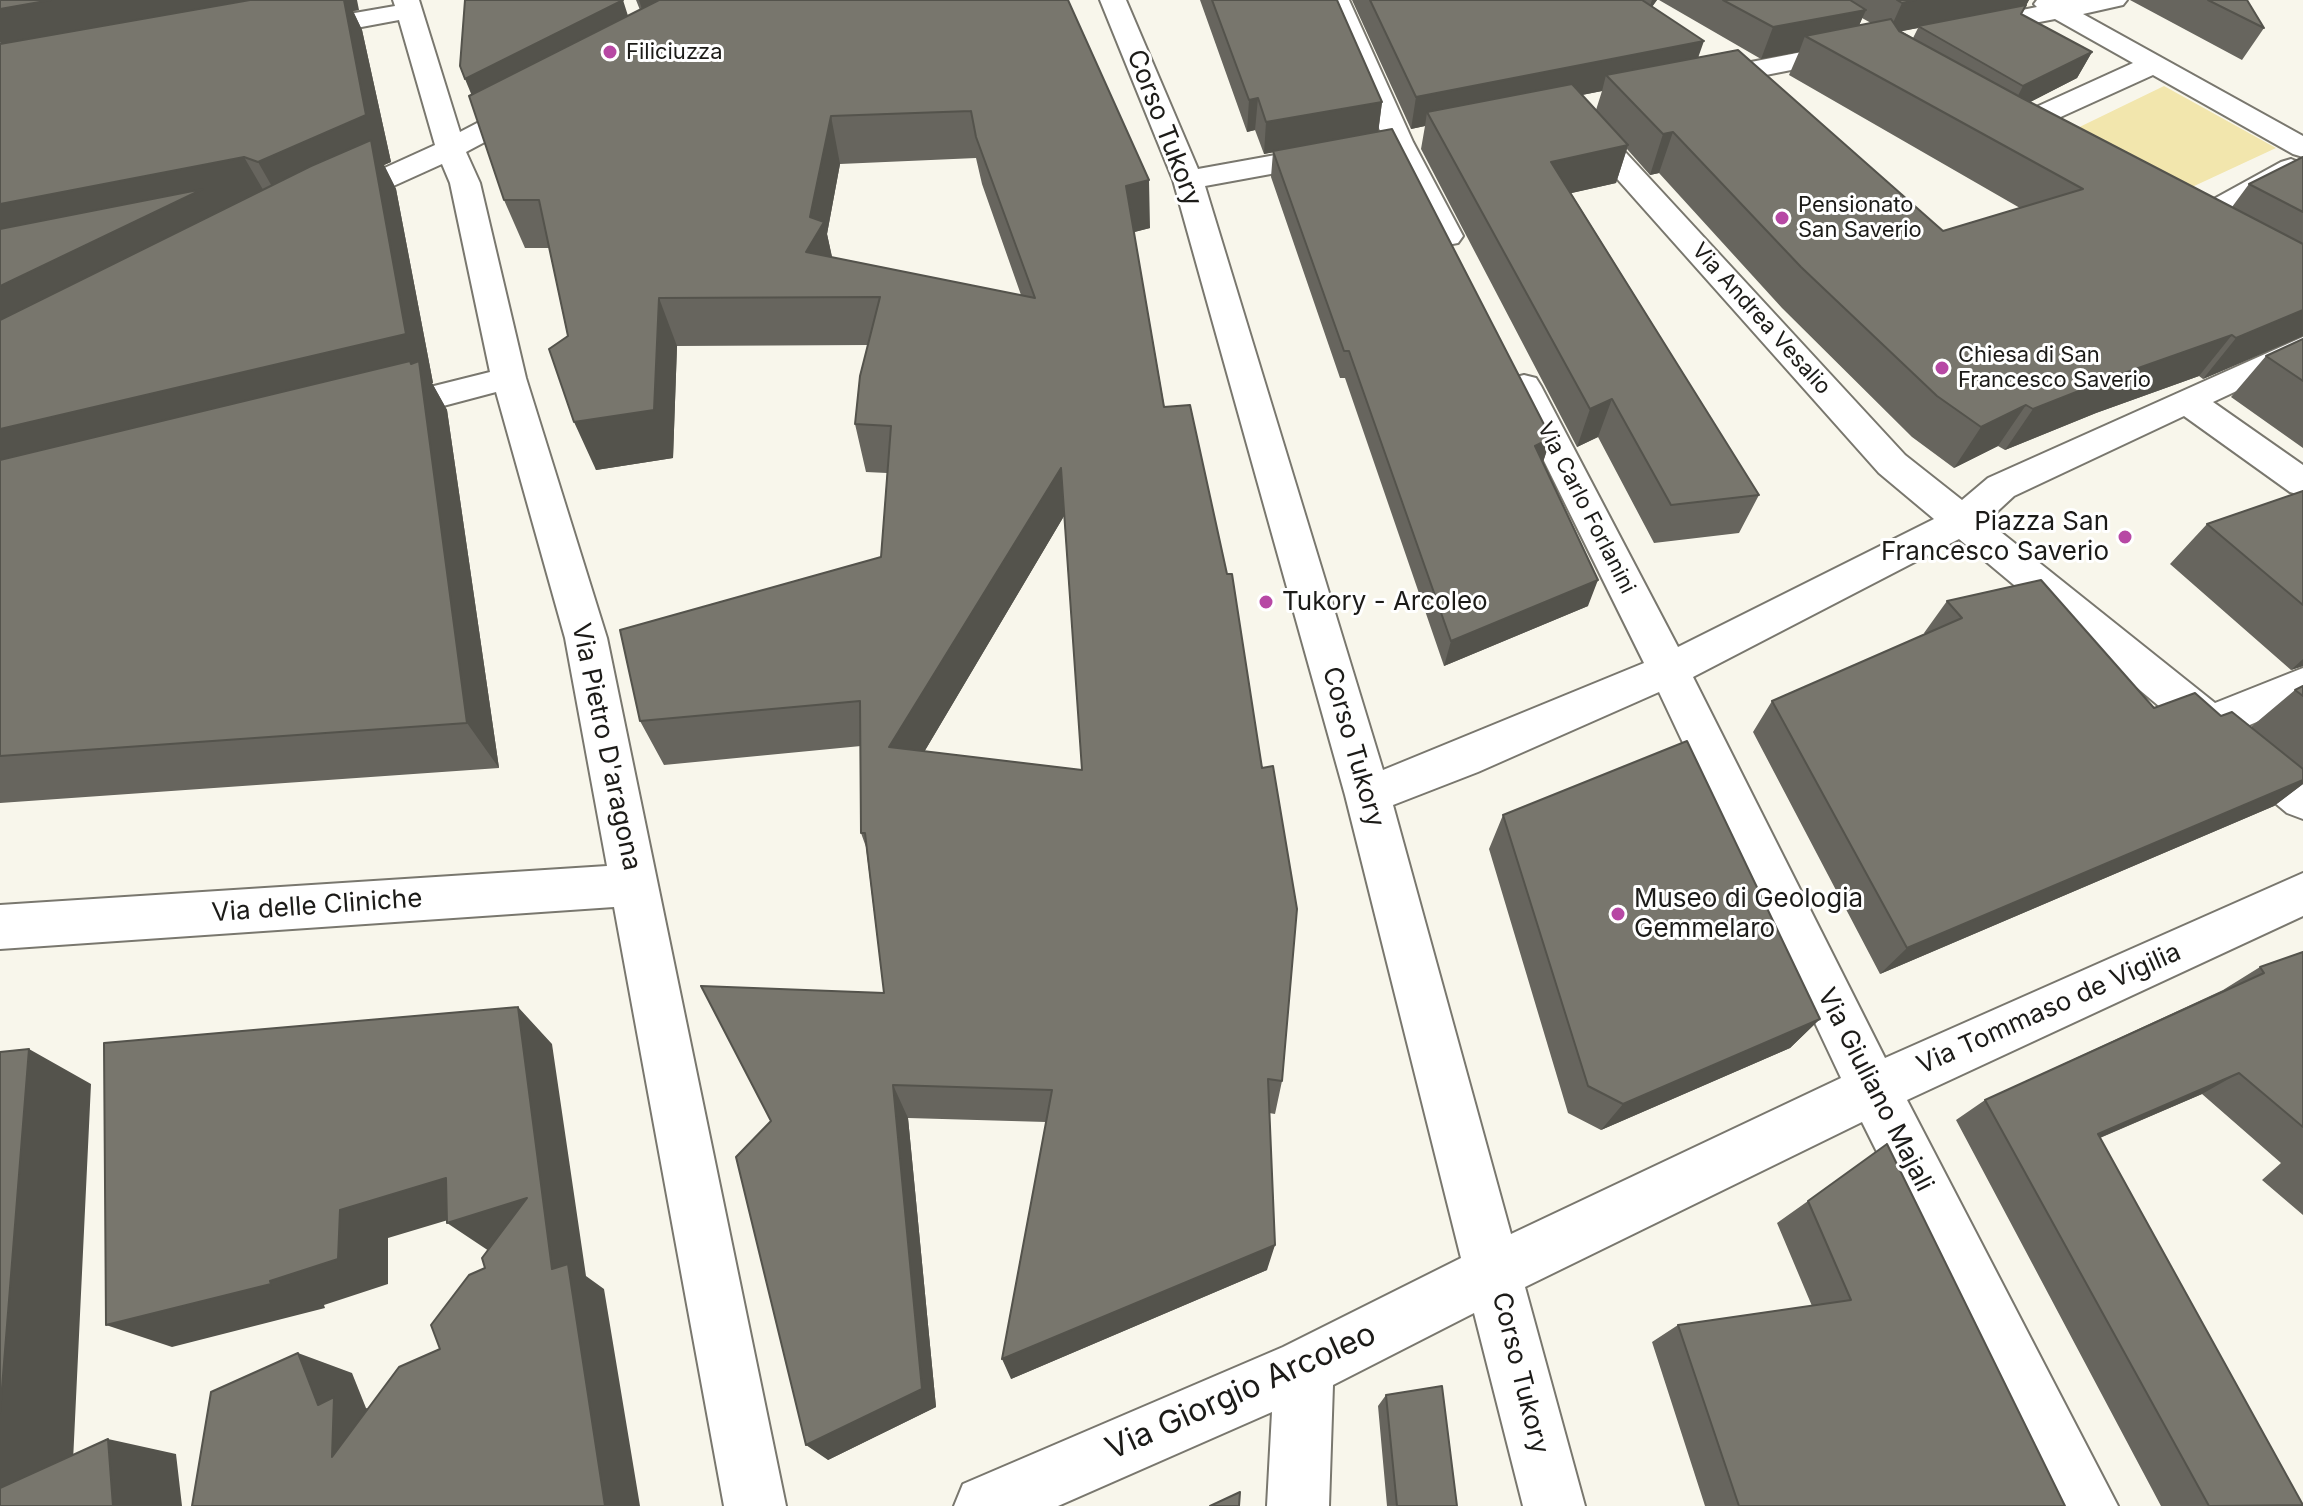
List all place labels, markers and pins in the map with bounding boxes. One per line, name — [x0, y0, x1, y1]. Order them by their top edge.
place label: Filiciuzza — [626, 39, 723, 65]
marker: Filiciuzza — [601, 43, 619, 61]
place label: Pensionato San Saverio — [1798, 192, 1922, 244]
marker: Pensionato San Saverio — [1773, 209, 1791, 227]
place label: Chiesa di San Francesco Saverio — [1958, 342, 2151, 394]
marker: Chiesa di San Francesco Saverio — [1933, 359, 1951, 377]
place label: Piazza San Francesco Saverio — [1881, 506, 2109, 568]
marker: Piazza San Francesco Saverio — [2116, 528, 2134, 546]
place label: Tukory - Arcoleo — [1282, 586, 1488, 618]
marker: Tukory - Arcoleo — [1257, 593, 1275, 611]
place label: Museo di Geologia Gemmelaro — [1634, 883, 1863, 944]
marker: Museo di Geologia Gemmelaro — [1609, 905, 1627, 923]

